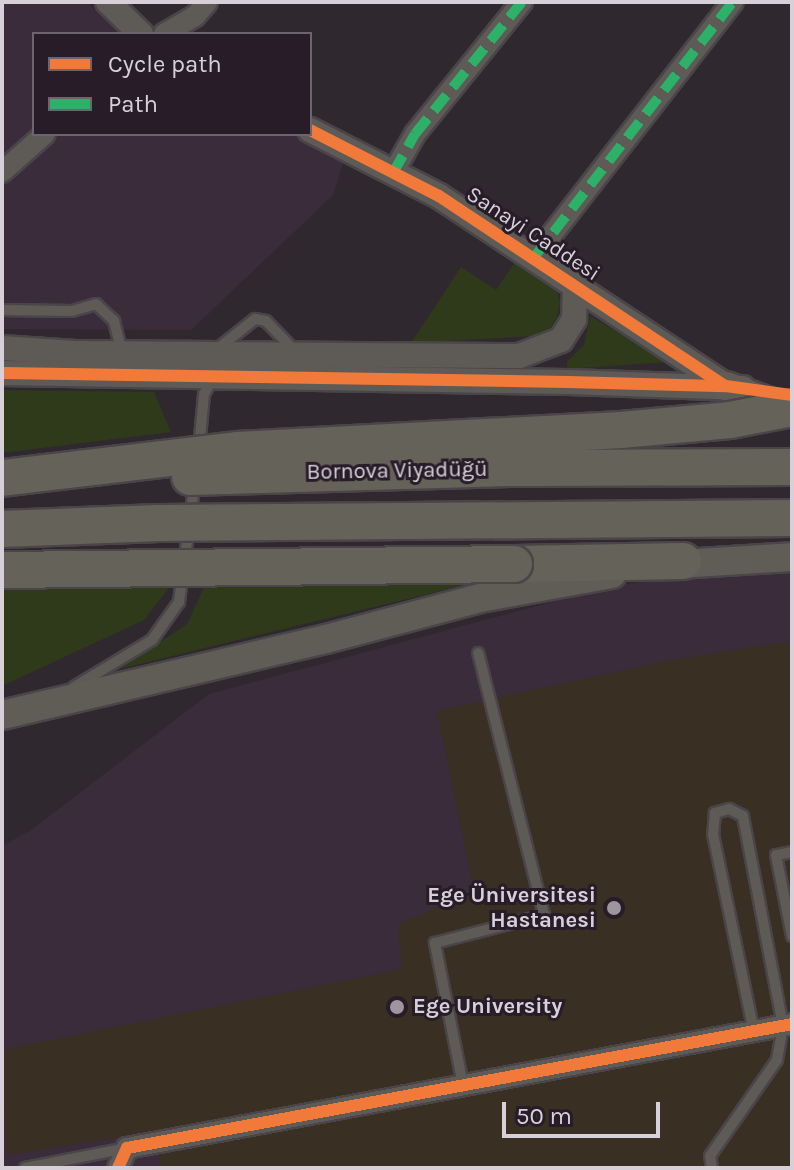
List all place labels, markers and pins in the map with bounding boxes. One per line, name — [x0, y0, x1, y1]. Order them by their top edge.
place label: Ege Üniversitesi Hastanesi — [427, 882, 596, 934]
marker: Ege Üniversitesi Hastanesi — [603, 897, 625, 919]
place label: Ege University — [413, 994, 562, 1020]
marker: Ege University — [388, 998, 406, 1016]

